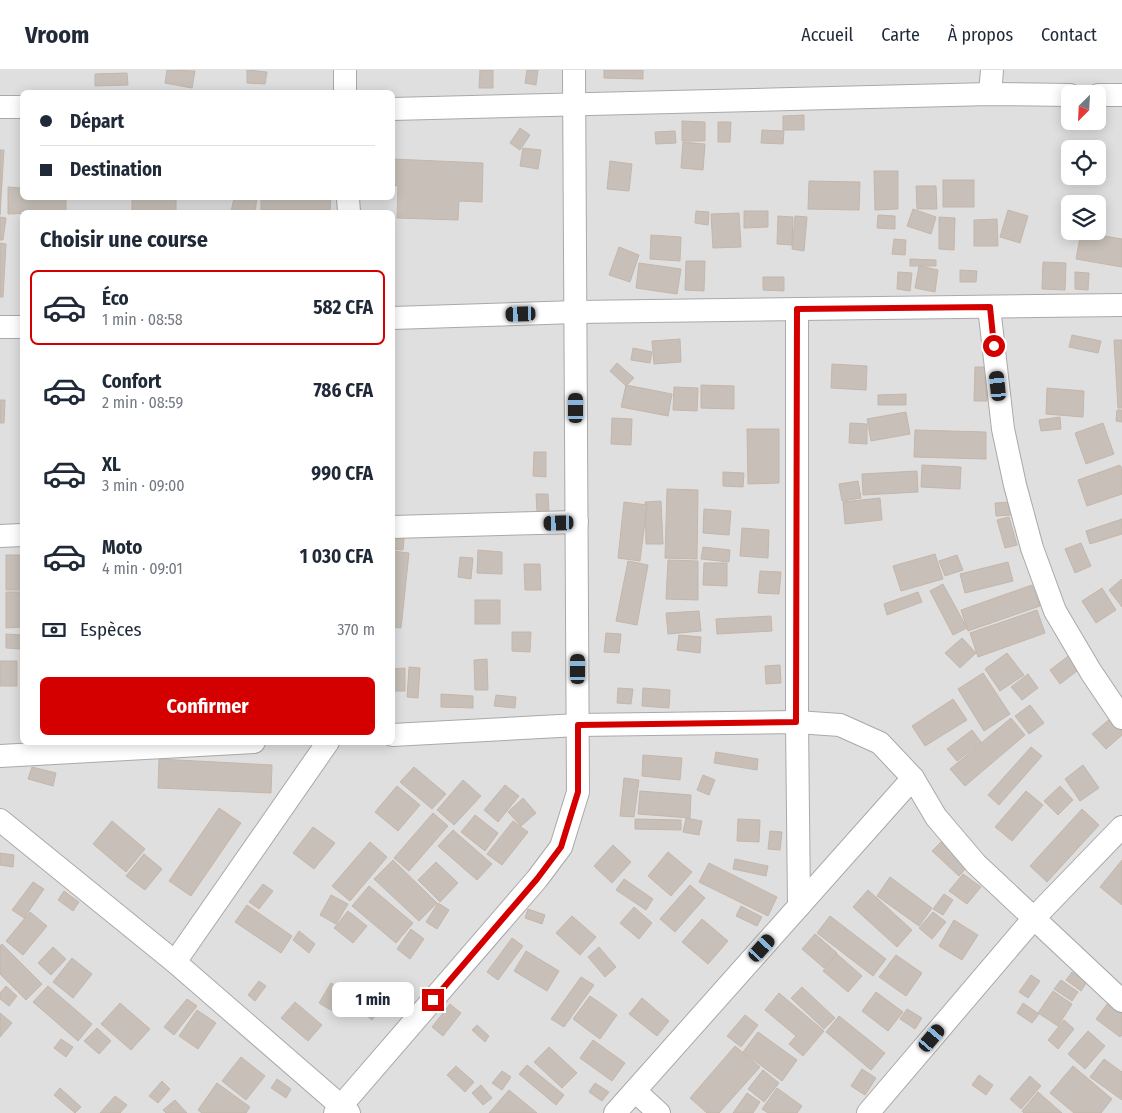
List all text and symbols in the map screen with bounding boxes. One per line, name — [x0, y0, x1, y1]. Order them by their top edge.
text: Vroom — [25, 21, 89, 49]
text: Accueil — [801, 24, 853, 46]
text: Carte — [881, 24, 920, 46]
text: À propos — [948, 24, 1013, 46]
text: Contact — [1041, 24, 1097, 46]
north arrow — [1061, 85, 1106, 130]
map controls — [1061, 85, 1106, 240]
text: Départ — [70, 110, 124, 133]
button: locate — [1061, 140, 1106, 185]
text: Destination — [70, 158, 162, 181]
button: layers — [1061, 195, 1106, 240]
text: Choisir une course — [40, 226, 208, 253]
icon: car — [42, 285, 87, 330]
text: Éco — [102, 287, 129, 310]
text: 582 CFA — [313, 296, 373, 319]
car — [505, 306, 536, 322]
text: 1 min · 08:58 — [102, 310, 183, 329]
route start — [983, 335, 1005, 357]
icon: car — [42, 368, 87, 413]
text: Confort — [102, 370, 162, 393]
car — [988, 370, 1007, 402]
text: 786 CFA — [314, 379, 373, 402]
text: 2 min · 08:59 — [102, 393, 183, 412]
car — [568, 393, 583, 423]
icon: car — [42, 451, 87, 496]
text: XL — [102, 453, 121, 476]
text: 990 CFA — [311, 462, 373, 485]
text: 3 min · 09:00 — [102, 476, 185, 495]
car — [543, 515, 574, 531]
icon: car — [42, 534, 87, 579]
text: Moto — [102, 536, 142, 559]
text: 1 030 CFA — [300, 545, 373, 568]
text: 4 min · 09:01 — [102, 559, 183, 578]
icon: cash — [40, 616, 68, 644]
text: Espèces — [80, 618, 142, 641]
text: 370 m — [337, 620, 375, 639]
car — [570, 654, 585, 684]
button: Confirmer — [40, 677, 375, 735]
car — [746, 932, 777, 964]
callout: 1 min — [333, 982, 416, 1018]
route end — [422, 989, 444, 1011]
text: 1 min — [356, 990, 390, 1009]
car — [916, 1022, 947, 1054]

